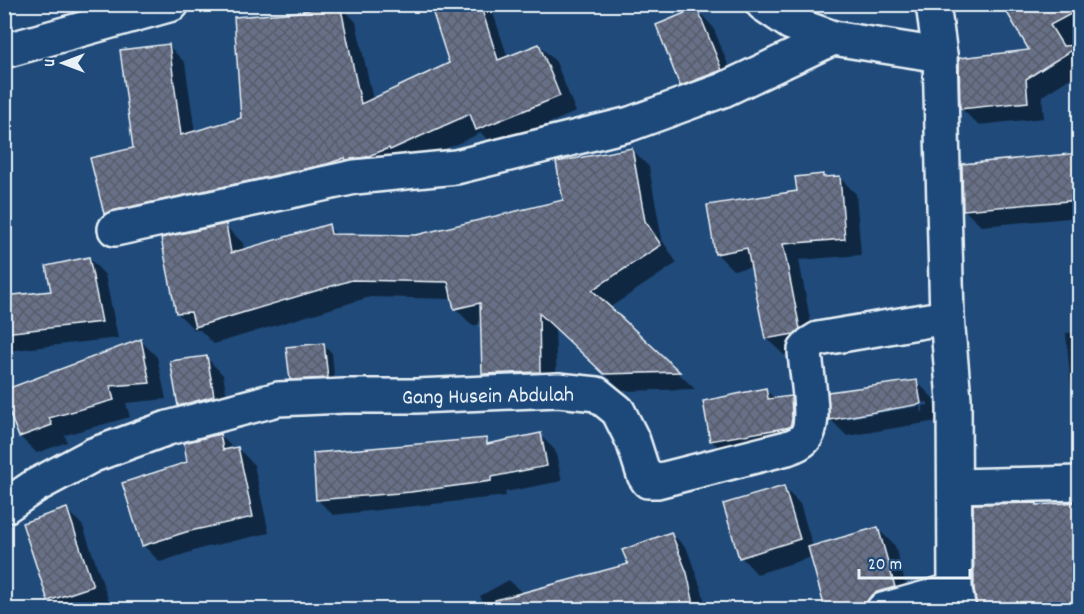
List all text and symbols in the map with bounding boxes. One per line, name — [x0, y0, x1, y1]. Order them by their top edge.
north arrow — [33, 33, 93, 93]
text: U — [39, 59, 62, 67]
street label: Gang Husein Abdulah — [402, 380, 574, 414]
scale bar — [859, 542, 970, 580]
text: 20 m — [868, 553, 902, 578]

